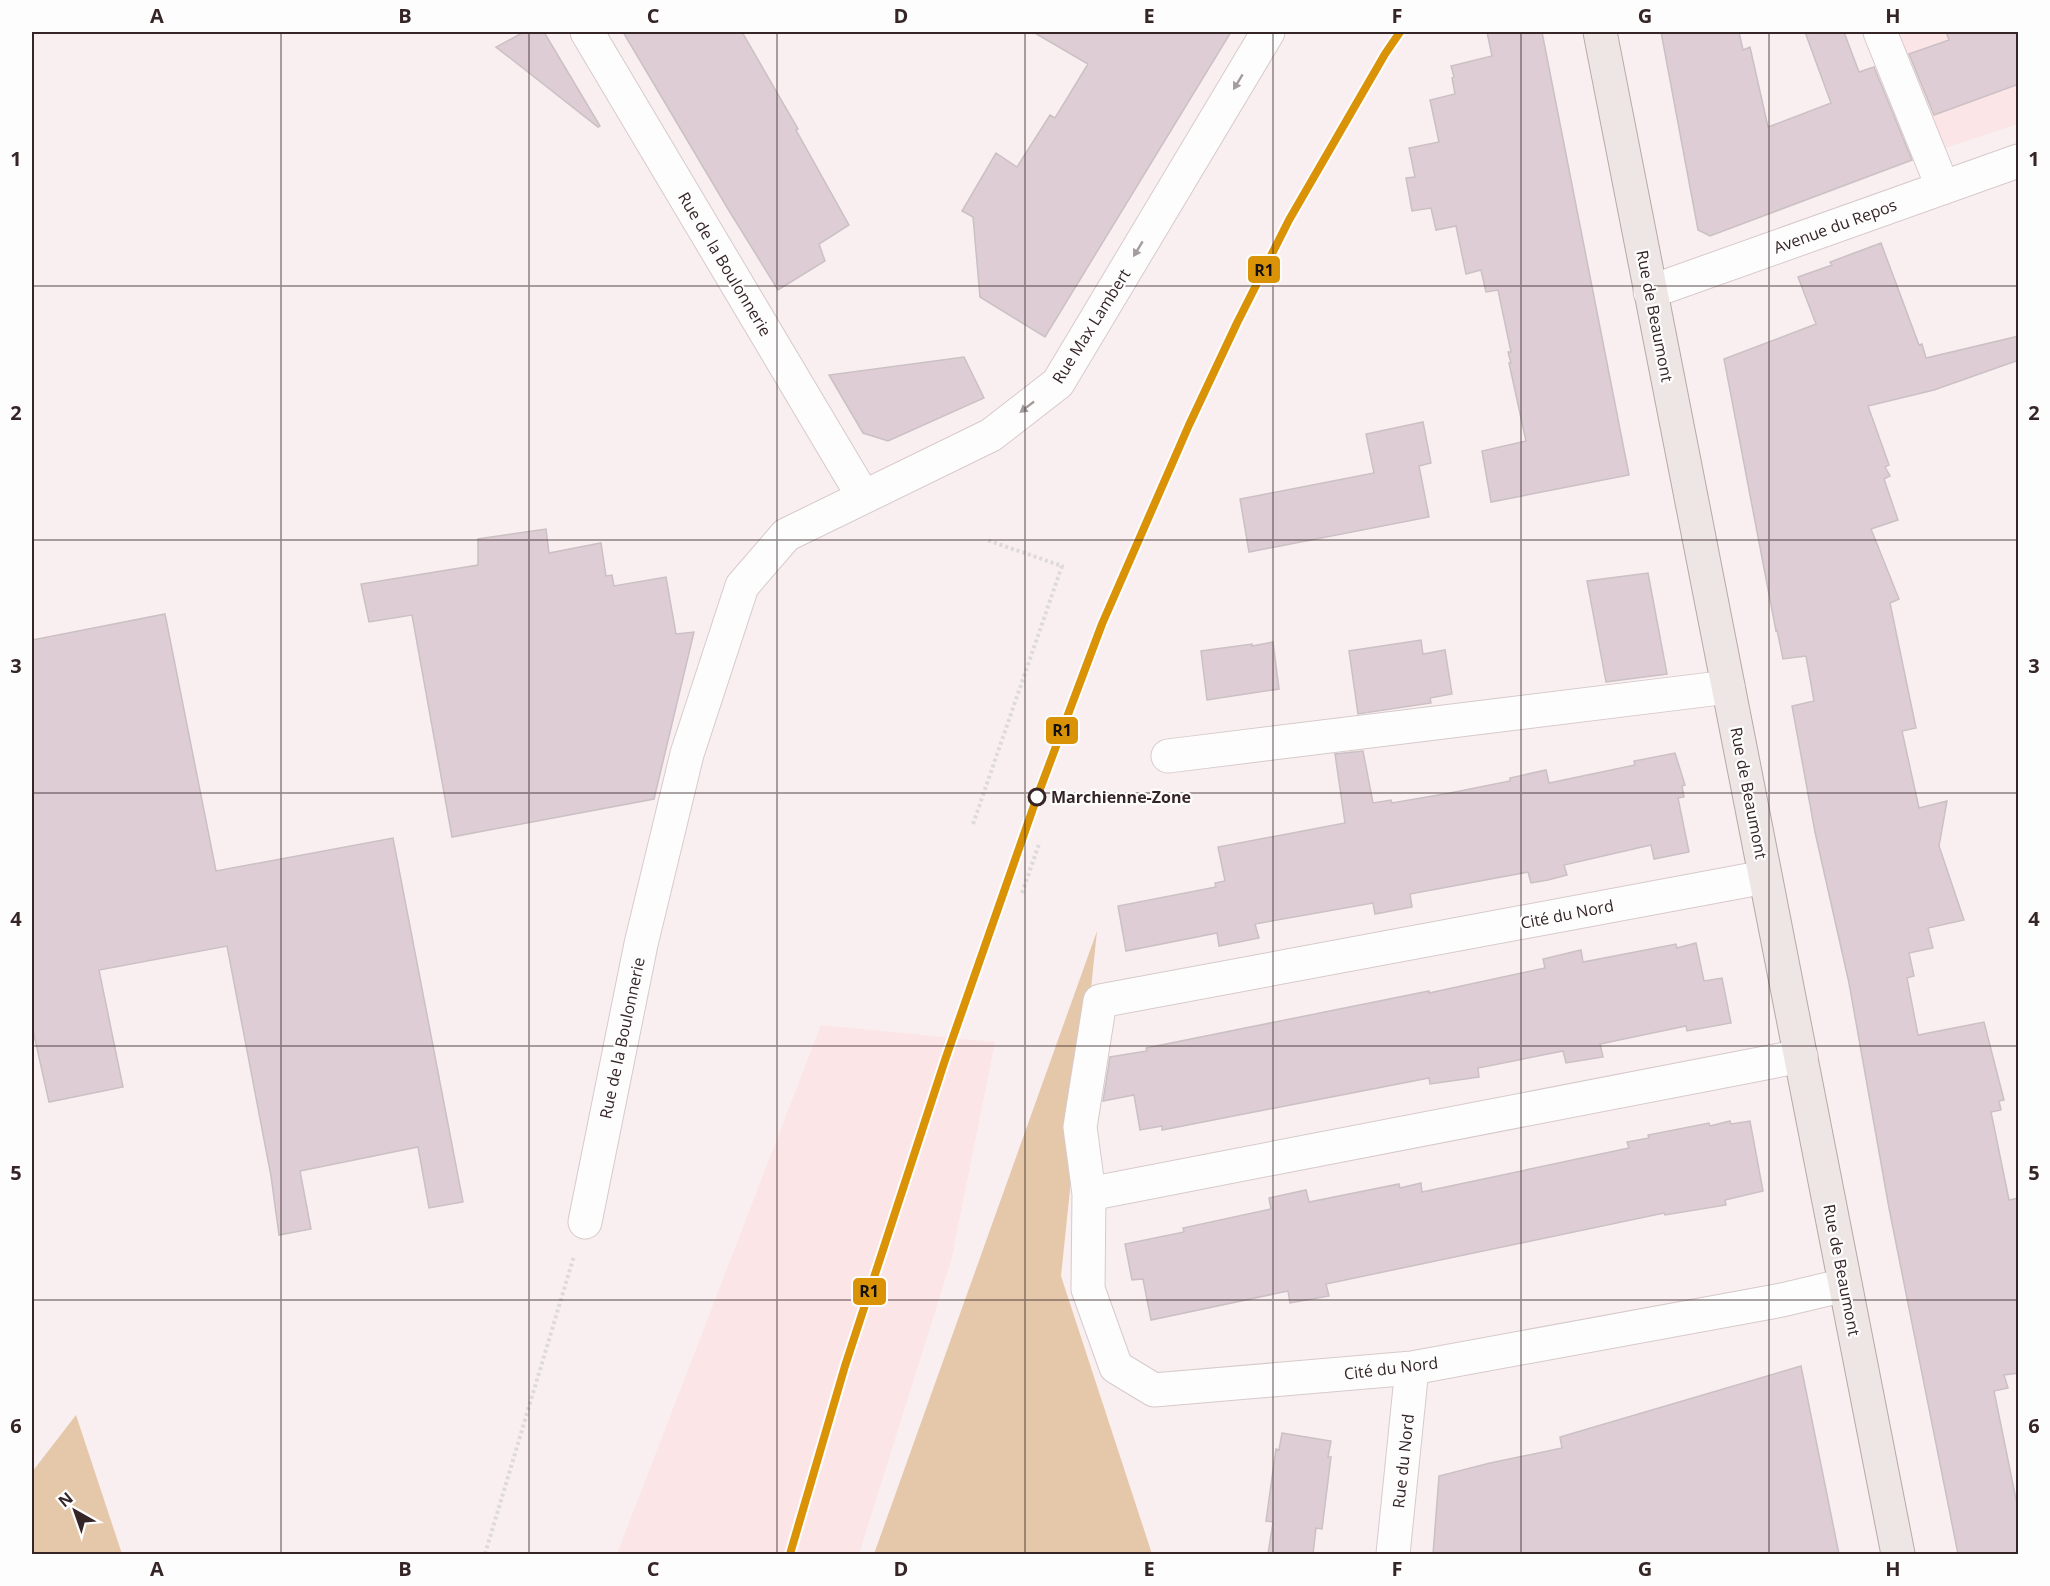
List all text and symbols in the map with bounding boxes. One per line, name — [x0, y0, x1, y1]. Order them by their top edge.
text: A — [150, 2, 164, 29]
text: B — [398, 2, 412, 29]
text: C — [647, 2, 660, 29]
text: D — [894, 2, 908, 29]
text: E — [1143, 2, 1155, 29]
text: F — [1392, 2, 1402, 29]
text: G — [1638, 2, 1652, 29]
text: H — [1885, 2, 1901, 29]
one-way arrow — [1232, 74, 1243, 90]
text: 1 — [10, 145, 22, 172]
text: 1 — [2028, 145, 2040, 172]
street label: Rue de la Boulonnerie — [673, 188, 777, 340]
street label: Avenue du Repos — [1770, 194, 1900, 258]
one-way arrow — [1133, 241, 1143, 258]
street label: Rue de Beaumont — [1631, 248, 1679, 384]
line badge: R1 — [1247, 255, 1281, 284]
text: R1 — [1254, 259, 1274, 281]
street label: Rue Max Lambert — [1047, 264, 1135, 388]
text: 2 — [10, 399, 22, 426]
text: 2 — [2028, 399, 2040, 426]
one-way arrow — [1020, 401, 1035, 413]
text: 3 — [10, 652, 22, 679]
text: 3 — [2028, 652, 2040, 679]
line badge: R1 — [1045, 716, 1079, 745]
text: R1 — [1052, 719, 1072, 741]
street label: Rue de Beaumont — [1725, 725, 1773, 861]
place label: Marchienne-Zone — [1051, 786, 1191, 808]
marker: Marchienne-Zone — [1028, 788, 1046, 806]
street label: Cité du Nord — [1518, 894, 1616, 934]
text: 4 — [10, 905, 22, 932]
text: 4 — [2028, 905, 2040, 932]
street label: Rue de la Boulonnerie — [594, 955, 650, 1121]
text: 5 — [10, 1159, 22, 1186]
text: 5 — [2028, 1159, 2040, 1186]
street label: Rue de Beaumont — [1818, 1202, 1866, 1338]
line badge: R1 — [852, 1277, 887, 1306]
text: R1 — [859, 1280, 879, 1302]
street label: Cité du Nord — [1343, 1351, 1439, 1385]
text: 6 — [10, 1412, 22, 1439]
text: 6 — [2028, 1412, 2040, 1439]
street label: Rue du Nord — [1387, 1413, 1419, 1509]
north arrow — [45, 1481, 105, 1541]
text: N — [53, 1487, 77, 1512]
text: A — [150, 1555, 164, 1582]
text: B — [398, 1555, 412, 1582]
text: C — [647, 1555, 660, 1582]
text: D — [894, 1555, 908, 1582]
text: E — [1143, 1555, 1155, 1582]
text: F — [1392, 1555, 1402, 1582]
text: G — [1638, 1555, 1652, 1582]
text: H — [1885, 1555, 1901, 1582]

